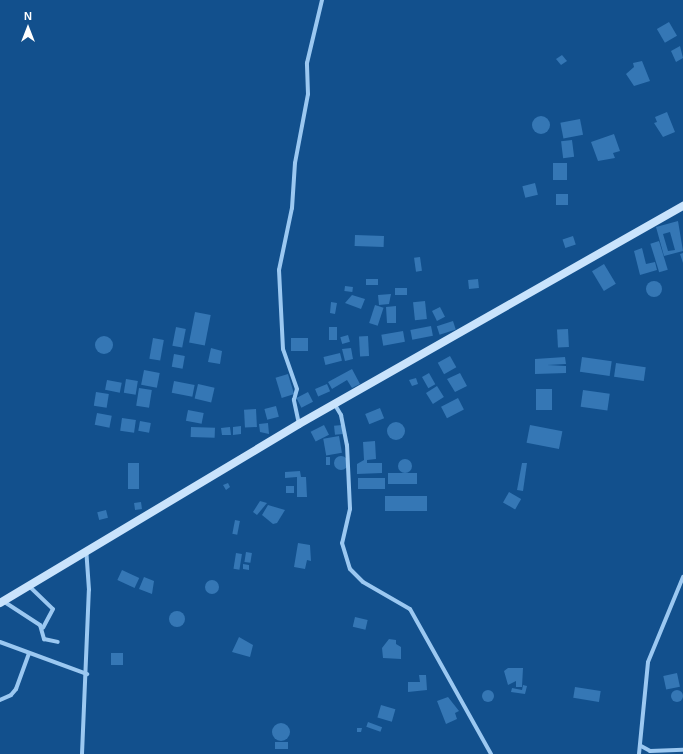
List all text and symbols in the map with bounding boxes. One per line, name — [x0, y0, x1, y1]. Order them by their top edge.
north arrow — [8, 8, 48, 48]
text: N — [24, 10, 32, 22]

